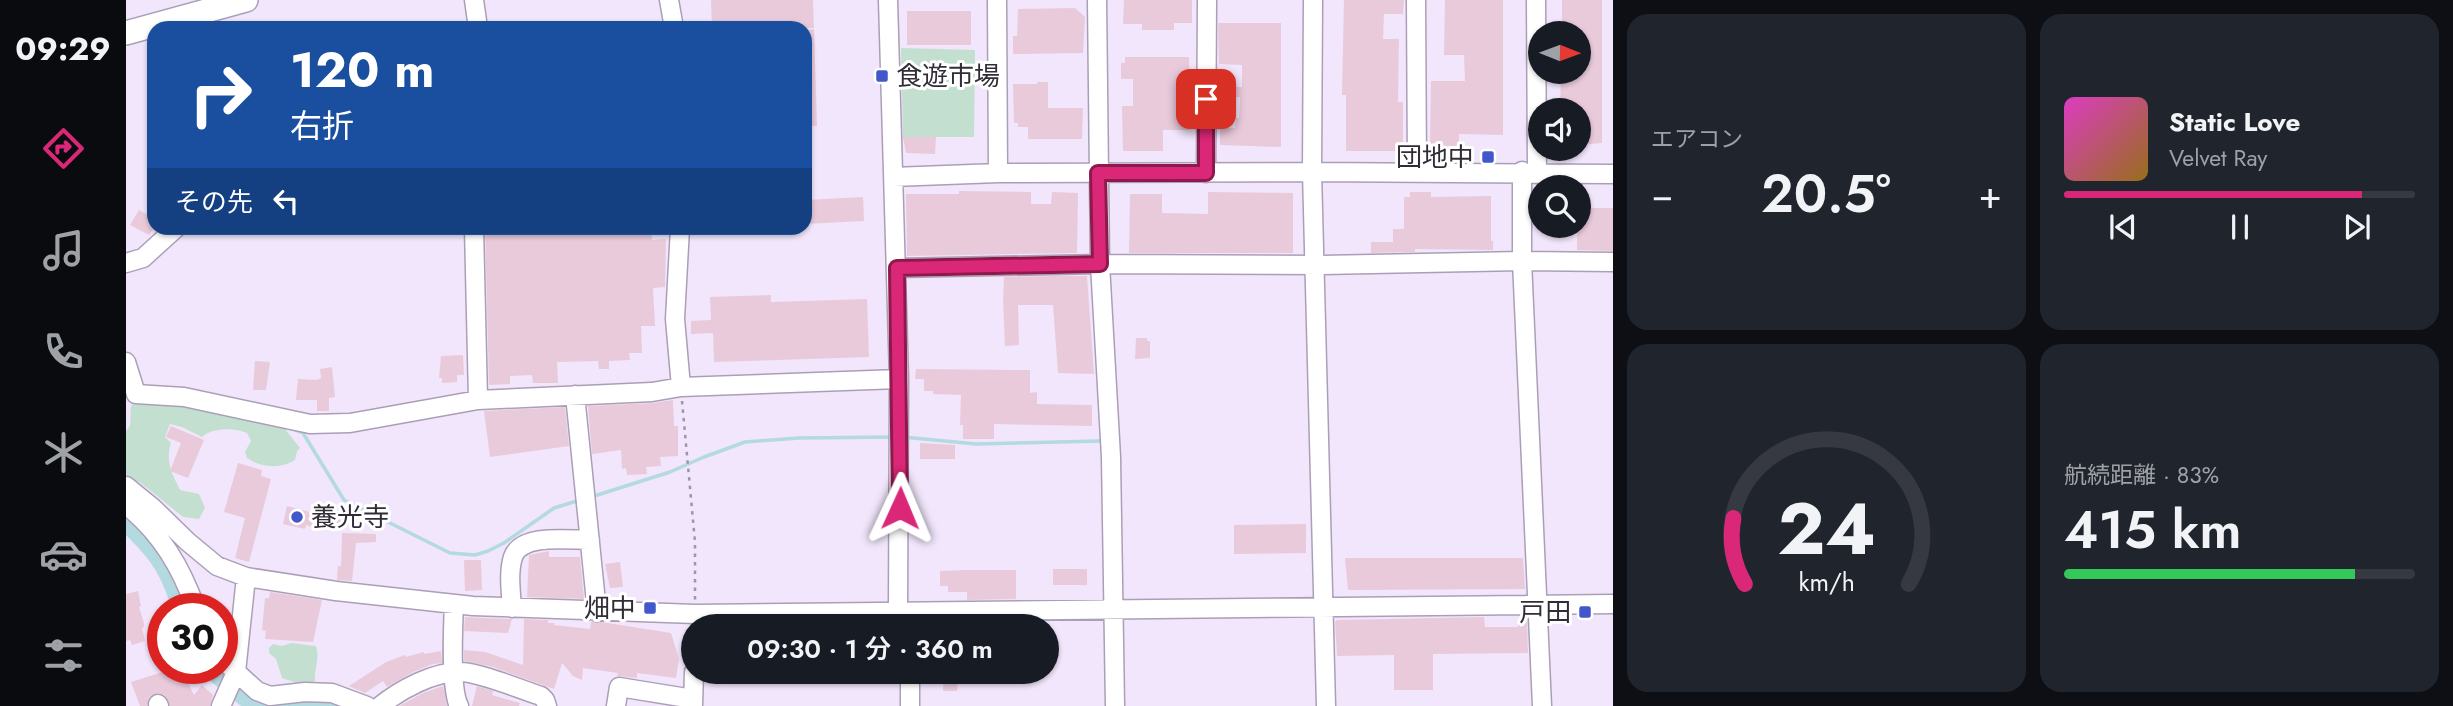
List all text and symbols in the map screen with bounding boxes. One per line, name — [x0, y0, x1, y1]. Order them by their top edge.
north arrow — [1528, 21, 1591, 84]
map controls — [1528, 21, 1591, 238]
text: 09:29 — [15, 26, 111, 72]
text: 120 m — [290, 35, 434, 105]
icon: right — [175, 49, 266, 140]
place label: 食遊市場 — [896, 57, 1000, 95]
marker: 食遊市場 — [874, 68, 890, 84]
pin — [1176, 69, 1236, 129]
icon: arrive — [1187, 80, 1225, 118]
button: sound — [1528, 98, 1591, 161]
text: 右折 — [290, 103, 354, 149]
text: Static Love — [2169, 103, 2301, 141]
text: エアコン — [1651, 122, 1743, 156]
icon: directions — [39, 124, 88, 173]
place label: 団地中 — [1396, 138, 1474, 176]
text: Velvet Ray — [2169, 141, 2267, 175]
marker: 団地中 — [1480, 149, 1496, 165]
text: 20.5° — [1761, 156, 1891, 232]
text: − — [1651, 167, 1673, 222]
text: + — [1979, 167, 2002, 222]
button: search — [1528, 175, 1591, 238]
icon: left — [267, 182, 305, 220]
text: その先 — [175, 183, 253, 221]
icon: previous — [2104, 208, 2142, 246]
icon: pause — [2221, 208, 2259, 246]
icon: next — [2338, 208, 2376, 246]
icon: music — [39, 226, 88, 275]
icon: phone — [39, 327, 88, 376]
icon: climate — [39, 428, 88, 477]
text: 航続距離 · 83% — [2064, 458, 2219, 492]
position arrow — [863, 471, 937, 545]
text: 24 — [1777, 476, 1876, 581]
text: 415 km — [2064, 492, 2242, 568]
place label: 養光寺 — [311, 498, 389, 536]
marker: 養光寺 — [289, 509, 305, 525]
icon: car — [39, 530, 88, 579]
text: km/h — [1798, 564, 1855, 600]
place label: 畑中 — [584, 589, 636, 627]
speed limit sign: 30 — [147, 593, 238, 684]
place label: 戸田 — [1519, 593, 1571, 631]
marker: 畑中 — [642, 600, 658, 616]
marker: 戸田 — [1577, 604, 1593, 620]
text: 09:30 · 1 分 · 360 m — [747, 630, 993, 668]
icon: filters — [39, 631, 88, 680]

